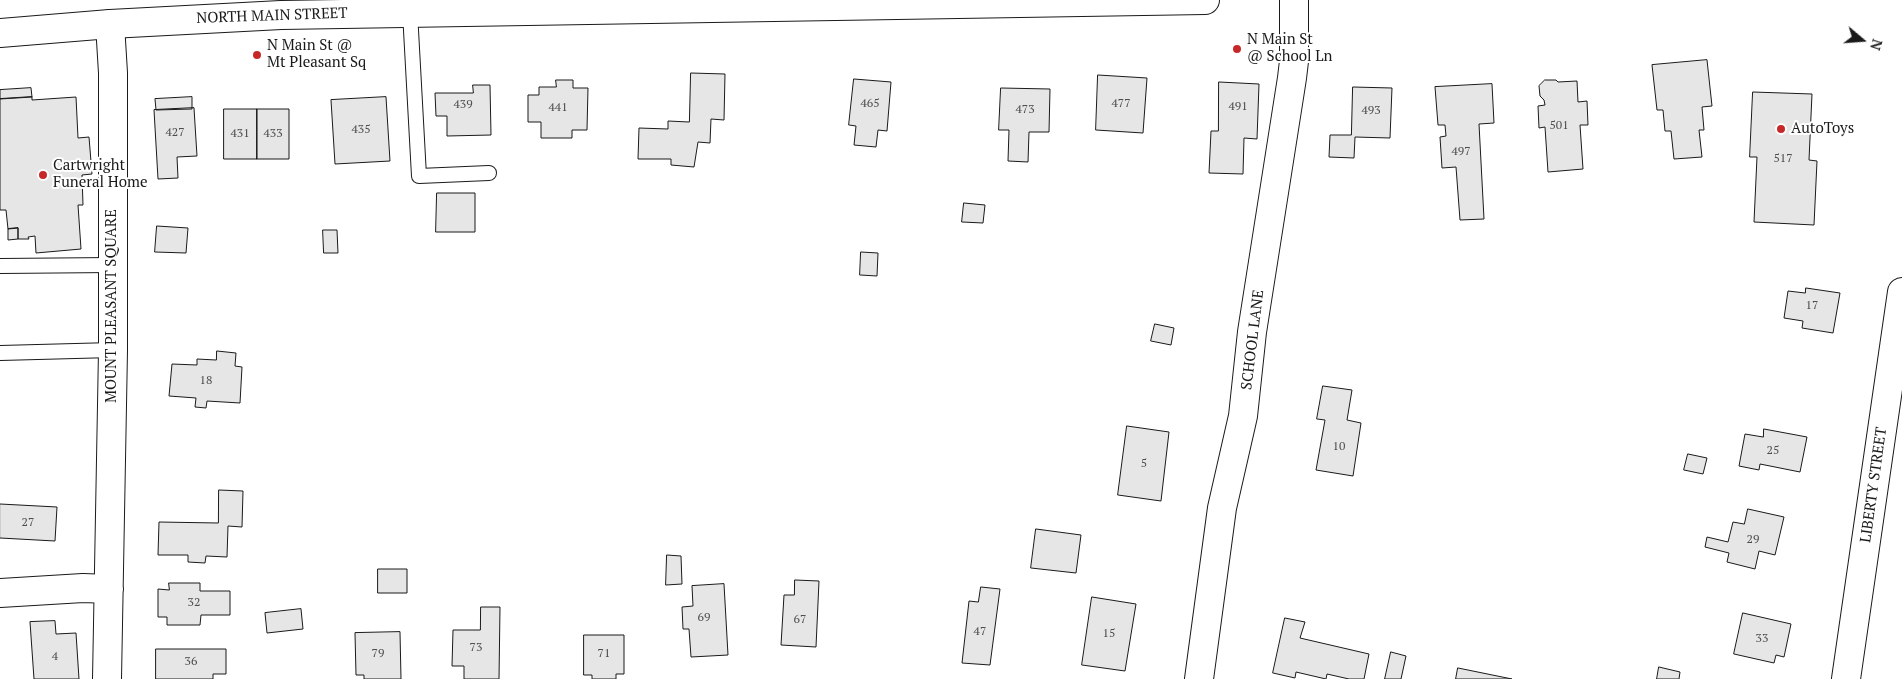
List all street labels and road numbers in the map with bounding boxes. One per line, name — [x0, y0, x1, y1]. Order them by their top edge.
street label: NORTH MAIN STREET — [196, 4, 348, 28]
street label: MOUNT PLEASANT SQUARE — [103, 209, 121, 403]
street label: SCHOOL LANE — [1238, 289, 1268, 391]
street label: LIBERTY STREET — [1857, 426, 1891, 544]

